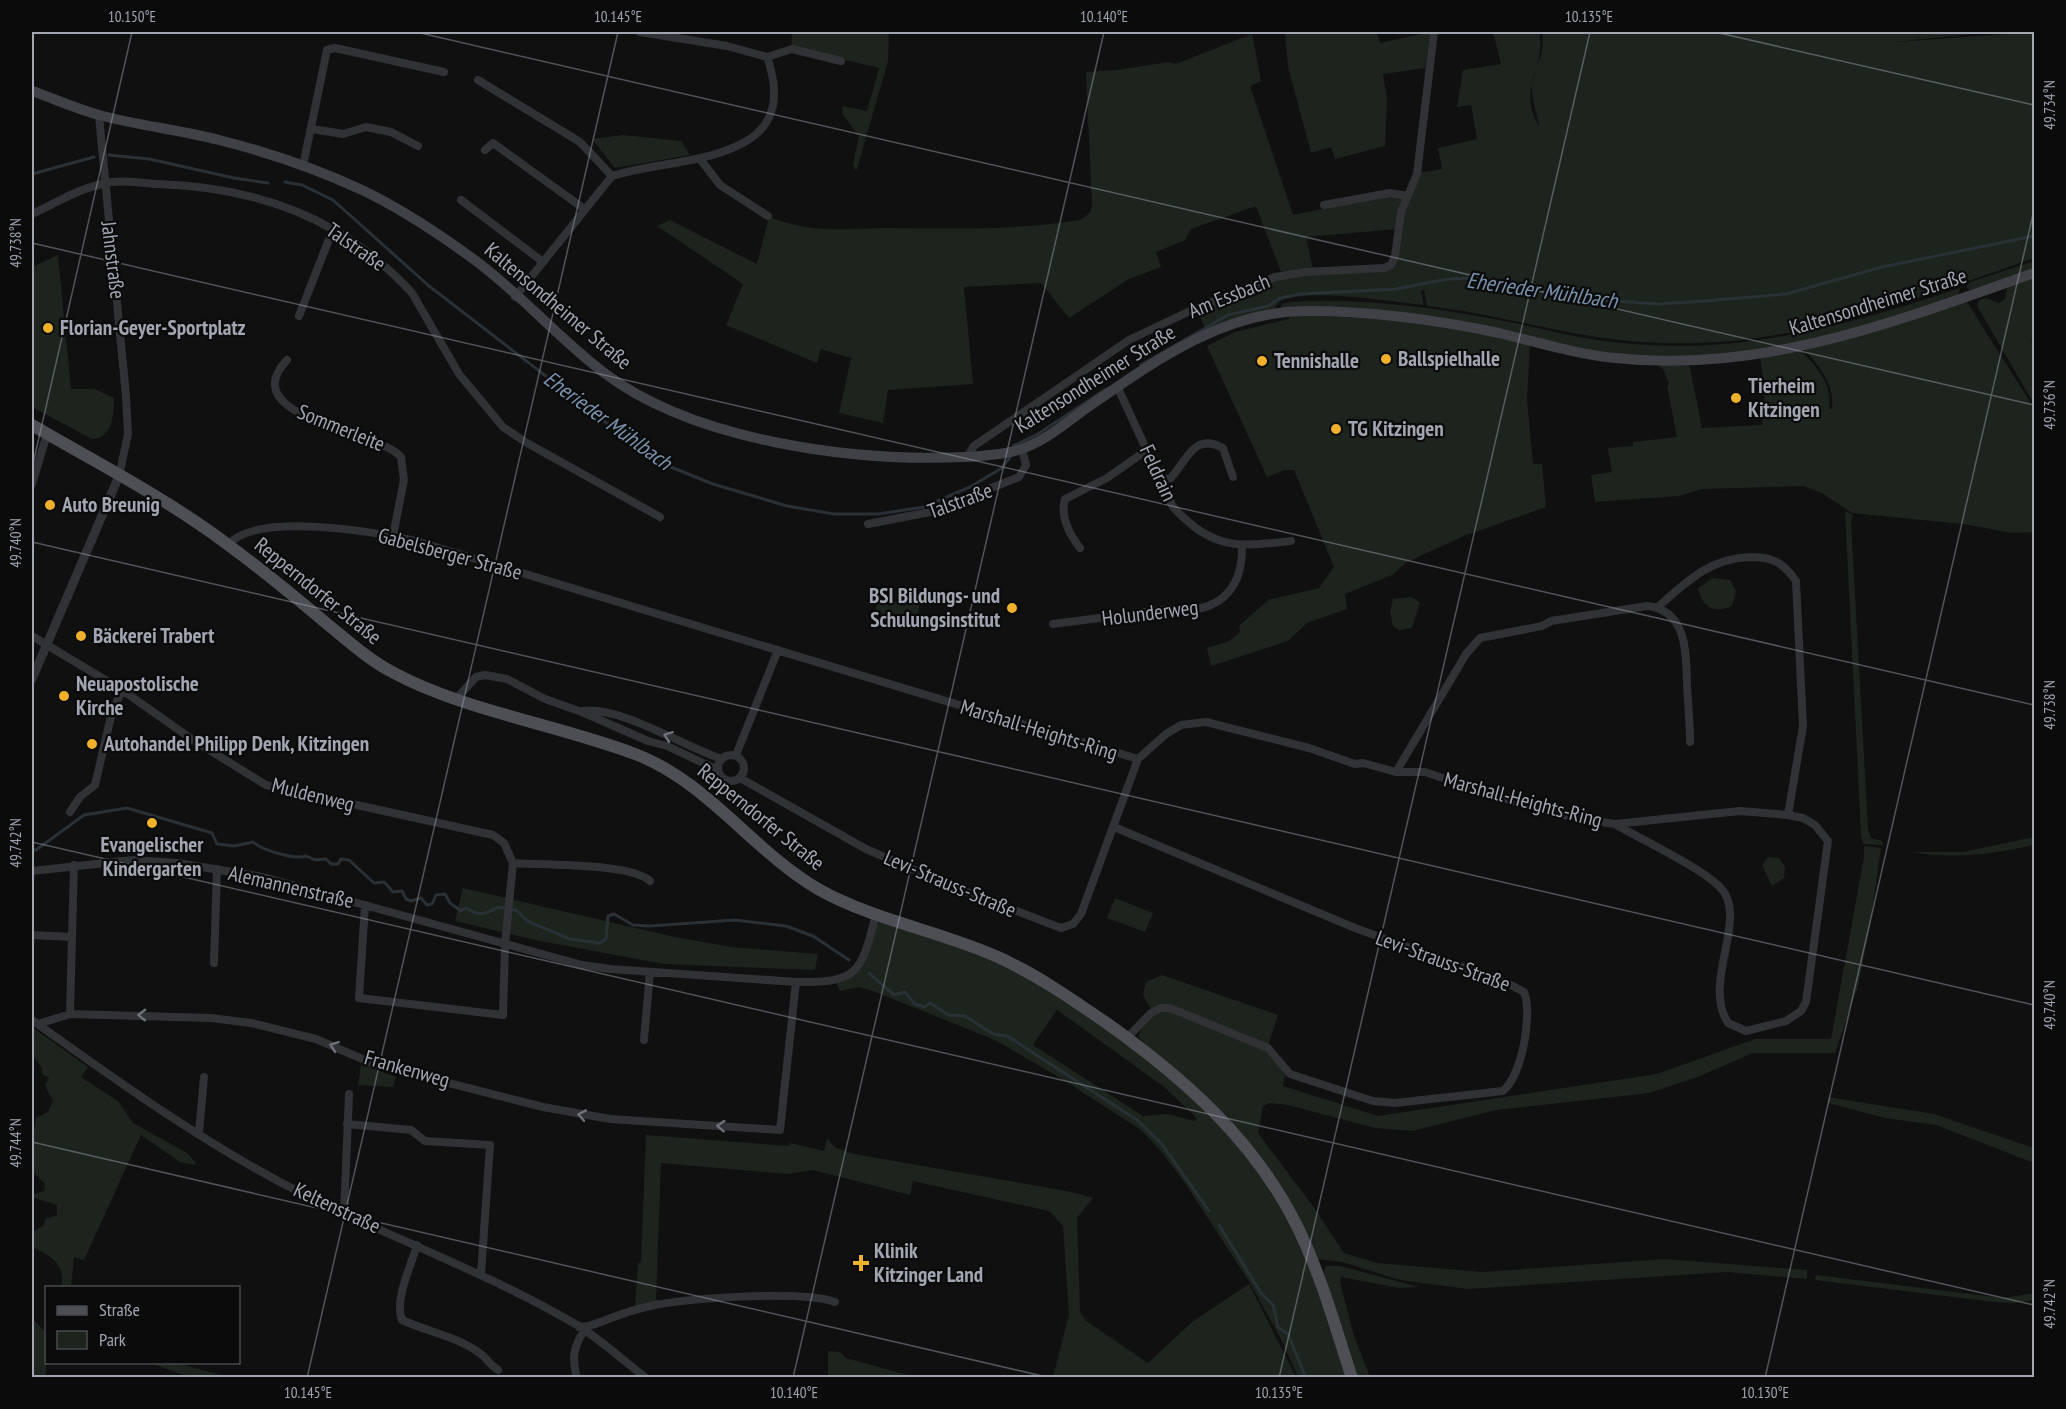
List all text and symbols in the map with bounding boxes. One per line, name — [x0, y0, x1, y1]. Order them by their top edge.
text: 10.150°E — [108, 7, 156, 26]
text: 10.145°E — [594, 7, 642, 26]
text: 10.140°E — [1080, 7, 1128, 26]
text: 10.135°E — [1565, 7, 1613, 26]
text: 49.734°N — [2040, 80, 2059, 130]
street label: Talstraße — [321, 216, 391, 277]
text: 49.738°N — [6, 218, 25, 268]
street label: Jahnstraße — [95, 219, 132, 300]
street label: Kaltensondheimer Straße — [479, 236, 637, 375]
street label: Kaltensondheimer Straße — [1786, 262, 1970, 341]
water label: Eherieder Mühlbach — [1465, 266, 1620, 315]
street label: Am Essbach — [1184, 267, 1274, 324]
place label: Florian-Geyer-Sportplatz — [60, 314, 246, 341]
street label: Kaltensondheimer Straße — [1010, 318, 1180, 439]
marker: Florian-Geyer-Sportplatz — [41, 321, 55, 335]
place label: Ballspielhalle — [1398, 345, 1500, 372]
place label: Tennishalle — [1274, 347, 1359, 374]
marker: Ballspielhalle — [1379, 352, 1393, 366]
marker: Tennishalle — [1255, 354, 1269, 368]
water label: Eherieder Mühlbach — [538, 364, 679, 477]
place label: Tierheim Kitzingen — [1748, 372, 1820, 423]
text: 49.736°N — [2040, 380, 2059, 430]
marker: Tierheim Kitzingen — [1729, 391, 1743, 405]
street label: Sommerleite — [293, 398, 389, 457]
place label: TG Kitzingen — [1348, 415, 1444, 442]
marker: TG Kitzingen — [1329, 422, 1343, 436]
street label: Feldrain — [1134, 440, 1183, 505]
street label: Talstraße — [924, 476, 996, 525]
place label: Auto Breunig — [61, 491, 160, 518]
marker: Auto Breunig — [43, 498, 57, 512]
text: 49.740°N — [6, 518, 25, 568]
street label: Gabelsberger Straße — [375, 521, 525, 586]
street label: Repperndorfer Straße — [249, 531, 387, 650]
place label: BSI Bildungs- und Schulungsinstitut — [869, 582, 1000, 633]
street label: Holunderweg — [1100, 593, 1200, 632]
marker: BSI Bildungs- und Schulungsinstitut — [1005, 601, 1019, 615]
place label: Bäckerei Trabert — [93, 622, 214, 649]
marker: Bäckerei Trabert — [74, 629, 88, 643]
place label: Neuapostolische Kirche — [76, 670, 199, 721]
text: 49.738°N — [2040, 680, 2059, 730]
marker: Neuapostolische Kirche — [57, 689, 71, 703]
street label: Marshall-Heights-Ring — [957, 693, 1121, 766]
place label: Autohandel Philipp Denk, Kitzingen — [103, 730, 369, 757]
one-way arrow — [663, 731, 674, 743]
marker: Autohandel Philipp Denk, Kitzingen — [85, 737, 99, 751]
street label: Repperndorfer Straße — [692, 757, 830, 876]
street label: Marshall-Heights-Ring — [1441, 765, 1605, 834]
street label: Muldenweg — [269, 771, 357, 818]
marker: Evangelischer Kindergarten — [145, 816, 159, 830]
text: 49.742°N — [6, 818, 25, 868]
place label: Evangelischer Kindergarten — [101, 831, 204, 882]
street label: Levi-Strauss-Straße — [880, 844, 1020, 924]
street label: Alemannenstraße — [226, 859, 356, 914]
street label: Levi-Strauss-Straße — [1372, 924, 1514, 997]
text: 49.740°N — [2040, 980, 2059, 1030]
one-way arrow — [138, 1009, 147, 1022]
one-way arrow — [329, 1041, 340, 1053]
street label: Frankenweg — [361, 1043, 453, 1094]
one-way arrow — [577, 1109, 587, 1122]
text: 49.744°N — [6, 1118, 25, 1168]
one-way arrow — [717, 1120, 726, 1133]
street label: Keltenstraße — [290, 1176, 385, 1239]
place label: Klinik Kitzinger Land — [874, 1237, 983, 1288]
marker: Klinik Kitzinger Land — [852, 1254, 870, 1272]
text: 49.742°N — [2040, 1279, 2059, 1329]
legend — [45, 1286, 240, 1364]
text: Straße — [99, 1298, 140, 1321]
text: Park — [99, 1328, 126, 1351]
text: 10.145°E — [284, 1383, 332, 1402]
text: 10.140°E — [770, 1383, 818, 1402]
text: 10.135°E — [1255, 1383, 1303, 1402]
text: 10.130°E — [1741, 1383, 1789, 1402]

